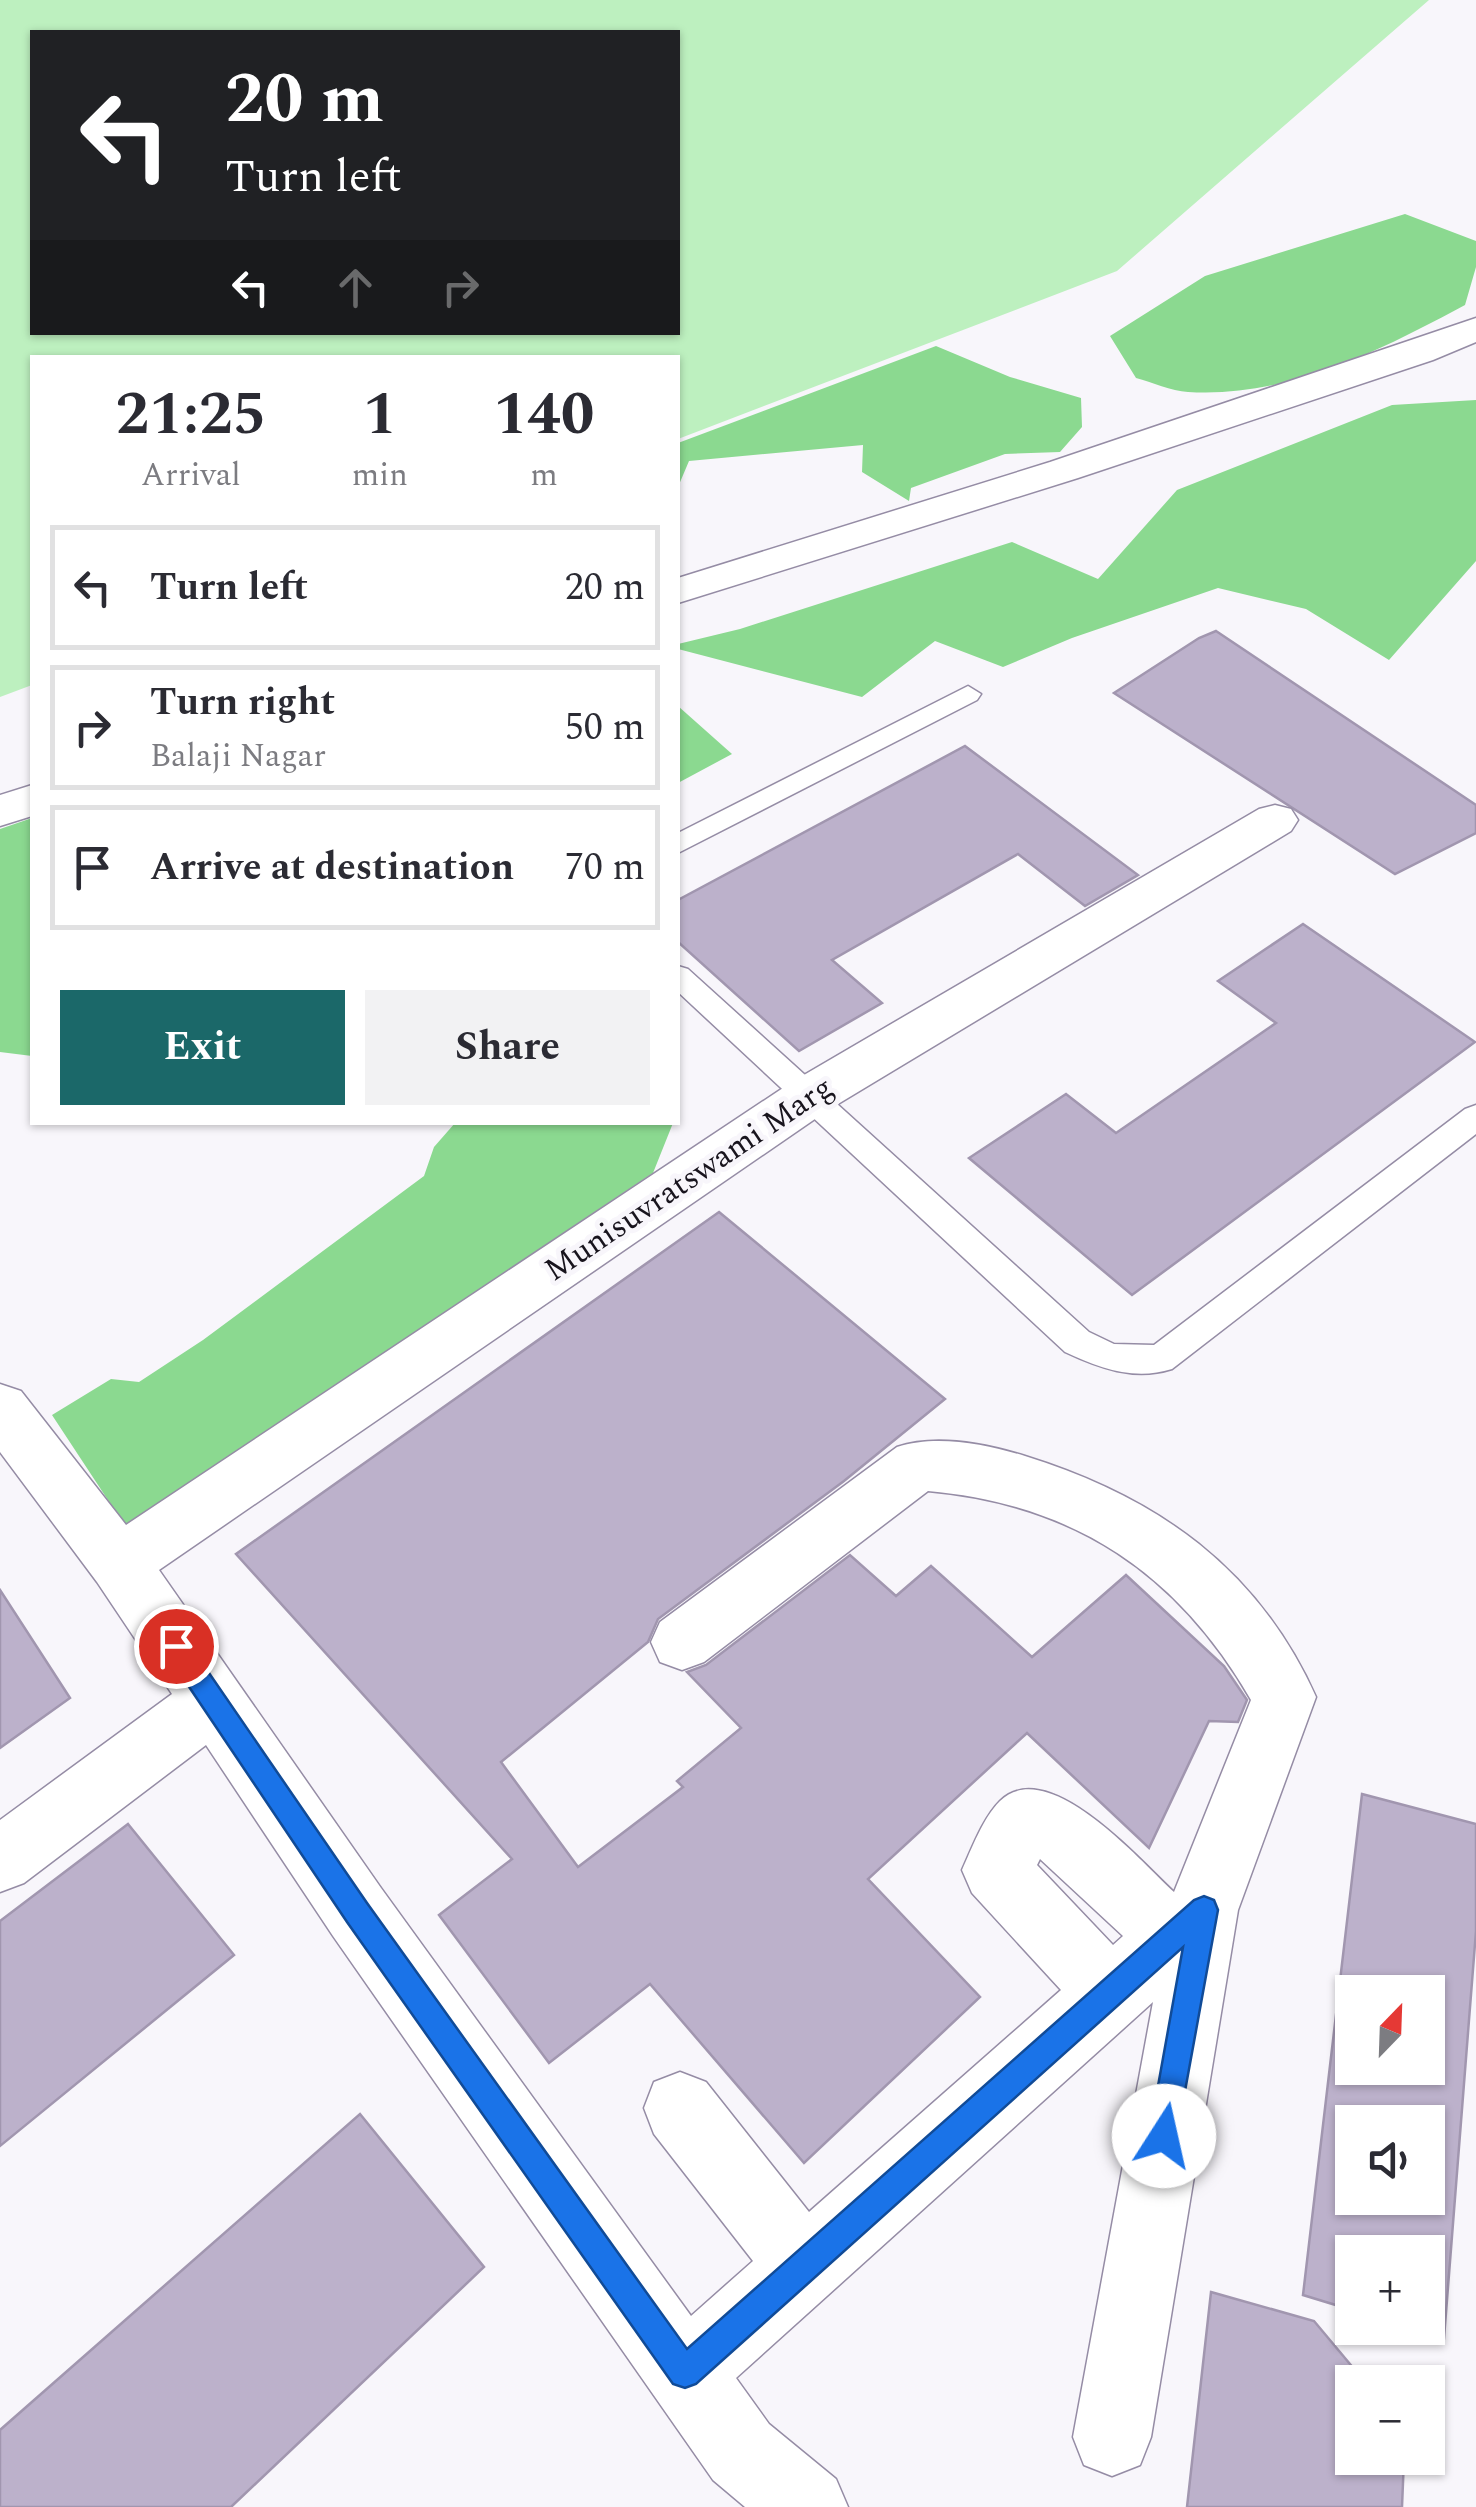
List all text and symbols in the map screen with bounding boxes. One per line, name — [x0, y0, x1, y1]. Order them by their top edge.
text: 20 m — [225, 47, 384, 153]
icon: left — [60, 70, 190, 200]
text: Turn left — [225, 143, 402, 212]
icon: left — [223, 260, 278, 315]
icon: ahead — [328, 260, 383, 315]
icon: right — [433, 260, 488, 315]
text: 21:25 — [116, 369, 266, 461]
text: 1 — [363, 369, 397, 461]
text: 140 — [493, 369, 594, 461]
text: Arrival — [141, 451, 241, 500]
text: min — [352, 451, 408, 500]
text: m — [530, 451, 558, 500]
text: Turn left — [150, 559, 308, 617]
text: 20 m — [565, 559, 645, 617]
icon: left — [65, 560, 120, 615]
text: Turn right — [150, 674, 335, 732]
text: 50 m — [565, 699, 645, 757]
icon: right — [65, 700, 120, 755]
text: Balaji Nagar — [150, 732, 326, 781]
text: Arrive at destination — [150, 839, 514, 897]
text: 70 m — [565, 839, 645, 897]
icon: arrive — [65, 840, 120, 895]
button: Exit — [60, 990, 345, 1105]
button: Share — [365, 990, 650, 1105]
street label: Munisuvratswami Marg — [534, 1064, 844, 1294]
pin — [134, 1604, 219, 1689]
icon: arrive — [149, 1619, 204, 1674]
north arrow — [1335, 1975, 1445, 2085]
map controls — [1335, 1975, 1445, 2475]
position arrow — [1112, 2084, 1216, 2188]
button: sound — [1335, 2105, 1445, 2215]
button: + — [1335, 2235, 1445, 2345]
button: − — [1335, 2365, 1445, 2475]

